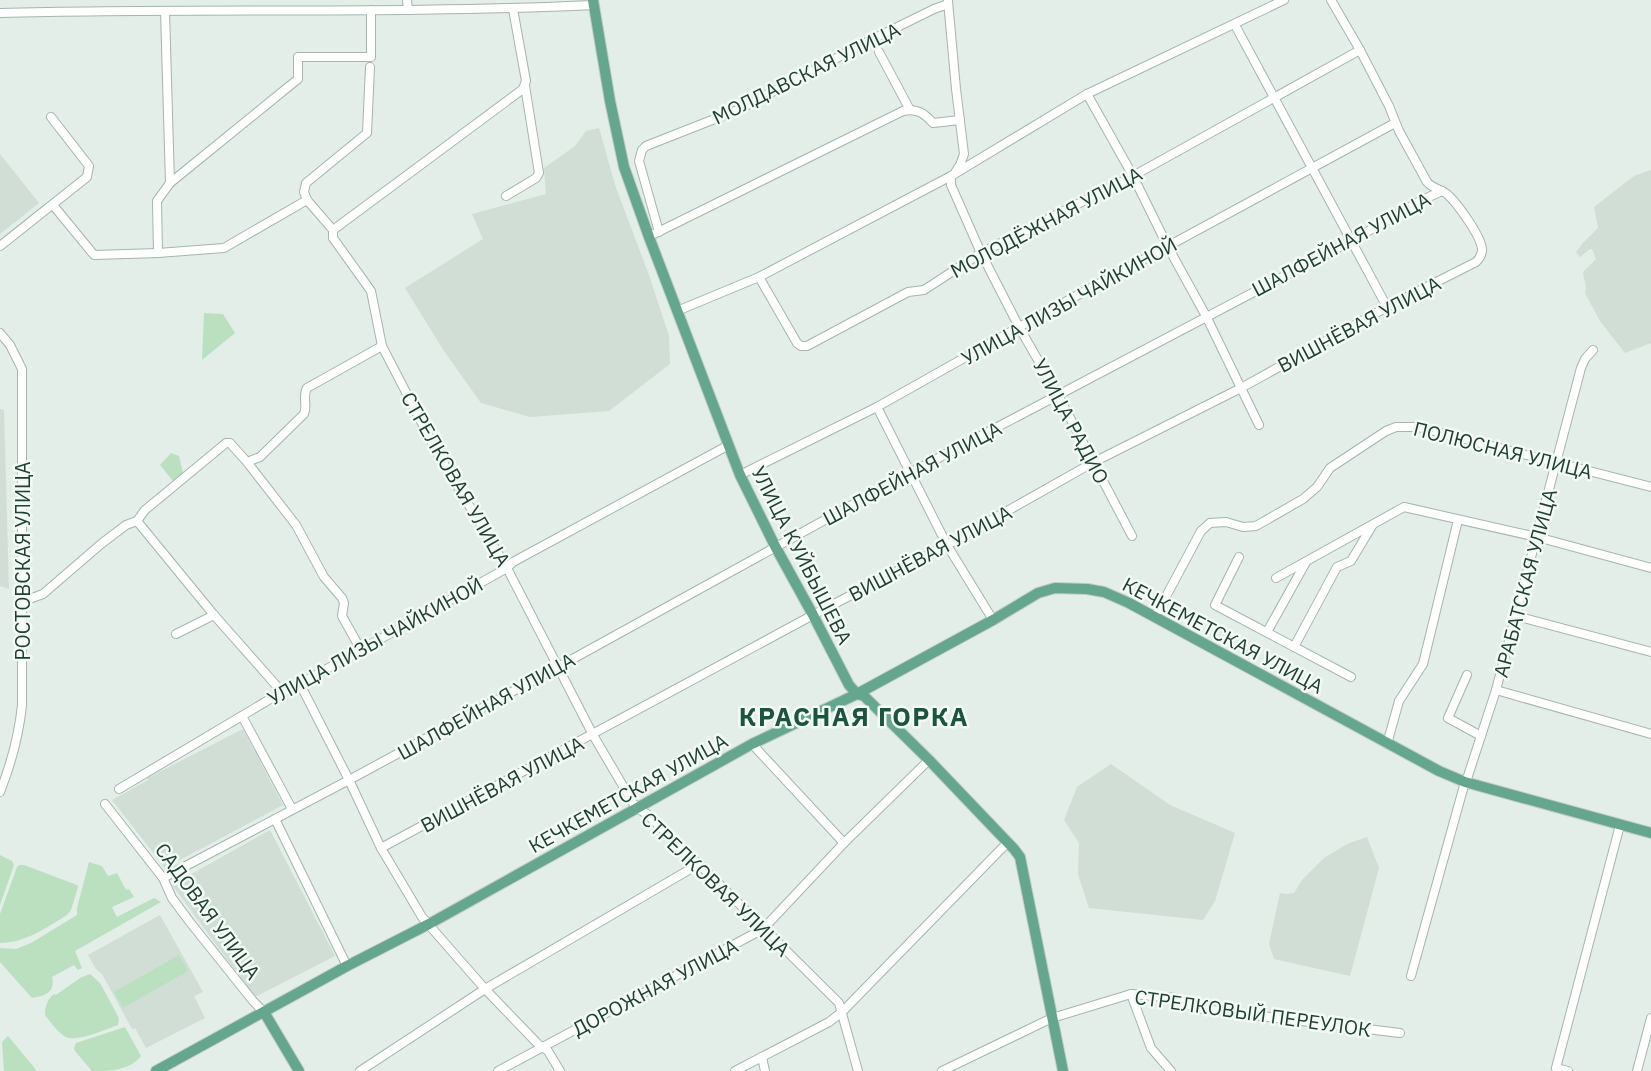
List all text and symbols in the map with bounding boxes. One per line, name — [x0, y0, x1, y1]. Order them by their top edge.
street label: МОЛДАВСКАЯ УЛИЦА — [707, 16, 905, 130]
street label: МОЛОДЁЖНАЯ УЛИЦА — [945, 160, 1147, 284]
street label: ШАЛФЕЙНАЯ УЛИЦА — [1247, 185, 1435, 303]
street label: УЛИЦА ЛИЗЫ ЧАЙКИНОЙ — [956, 230, 1182, 372]
street label: ВИШНЁВАЯ УЛИЦА — [1273, 269, 1446, 379]
street label: УЛИЦА РАДИО — [1027, 354, 1115, 488]
street label: СТРЕЛКОВАЯ УЛИЦА — [395, 387, 517, 571]
street label: ШАЛФЕЙНАЯ УЛИЦА — [818, 414, 1006, 532]
street label: ПОЛЮСНАЯ УЛИЦА — [1411, 415, 1595, 485]
street label: РОСТОВСКАЯ УЛИЦА — [9, 461, 36, 661]
street label: УЛИЦА КУЙБЫШЕВА — [745, 461, 859, 649]
street label: АРАБАТСКАЯ УЛИЦА — [1487, 486, 1563, 680]
street label: ВИШНЁВАЯ УЛИЦА — [844, 498, 1017, 608]
street label: УЛИЦА ЛИЗЫ ЧАЙКИНОЙ — [262, 570, 488, 712]
street label: КЕЧКЕМЕТСКАЯ УЛИЦА — [1118, 571, 1328, 700]
street label: ШАЛФЕЙНАЯ УЛИЦА — [392, 646, 580, 766]
district label: КРАСНАЯ ГОРКА — [739, 699, 969, 733]
street label: КЕЧКЕМЕТСКАЯ УЛИЦА — [524, 727, 733, 859]
street label: ВИШНЁВАЯ УЛИЦА — [416, 729, 589, 839]
street label: СТРЕЛКОВАЯ УЛИЦА — [636, 806, 797, 962]
street label: САДОВАЯ УЛИЦА — [149, 837, 267, 985]
street label: ДОРОЖНАЯ УЛИЦА — [567, 932, 743, 1042]
street label: СТРЕЛКОВЫЙ ПЕРЕУЛОК — [1133, 983, 1373, 1043]

